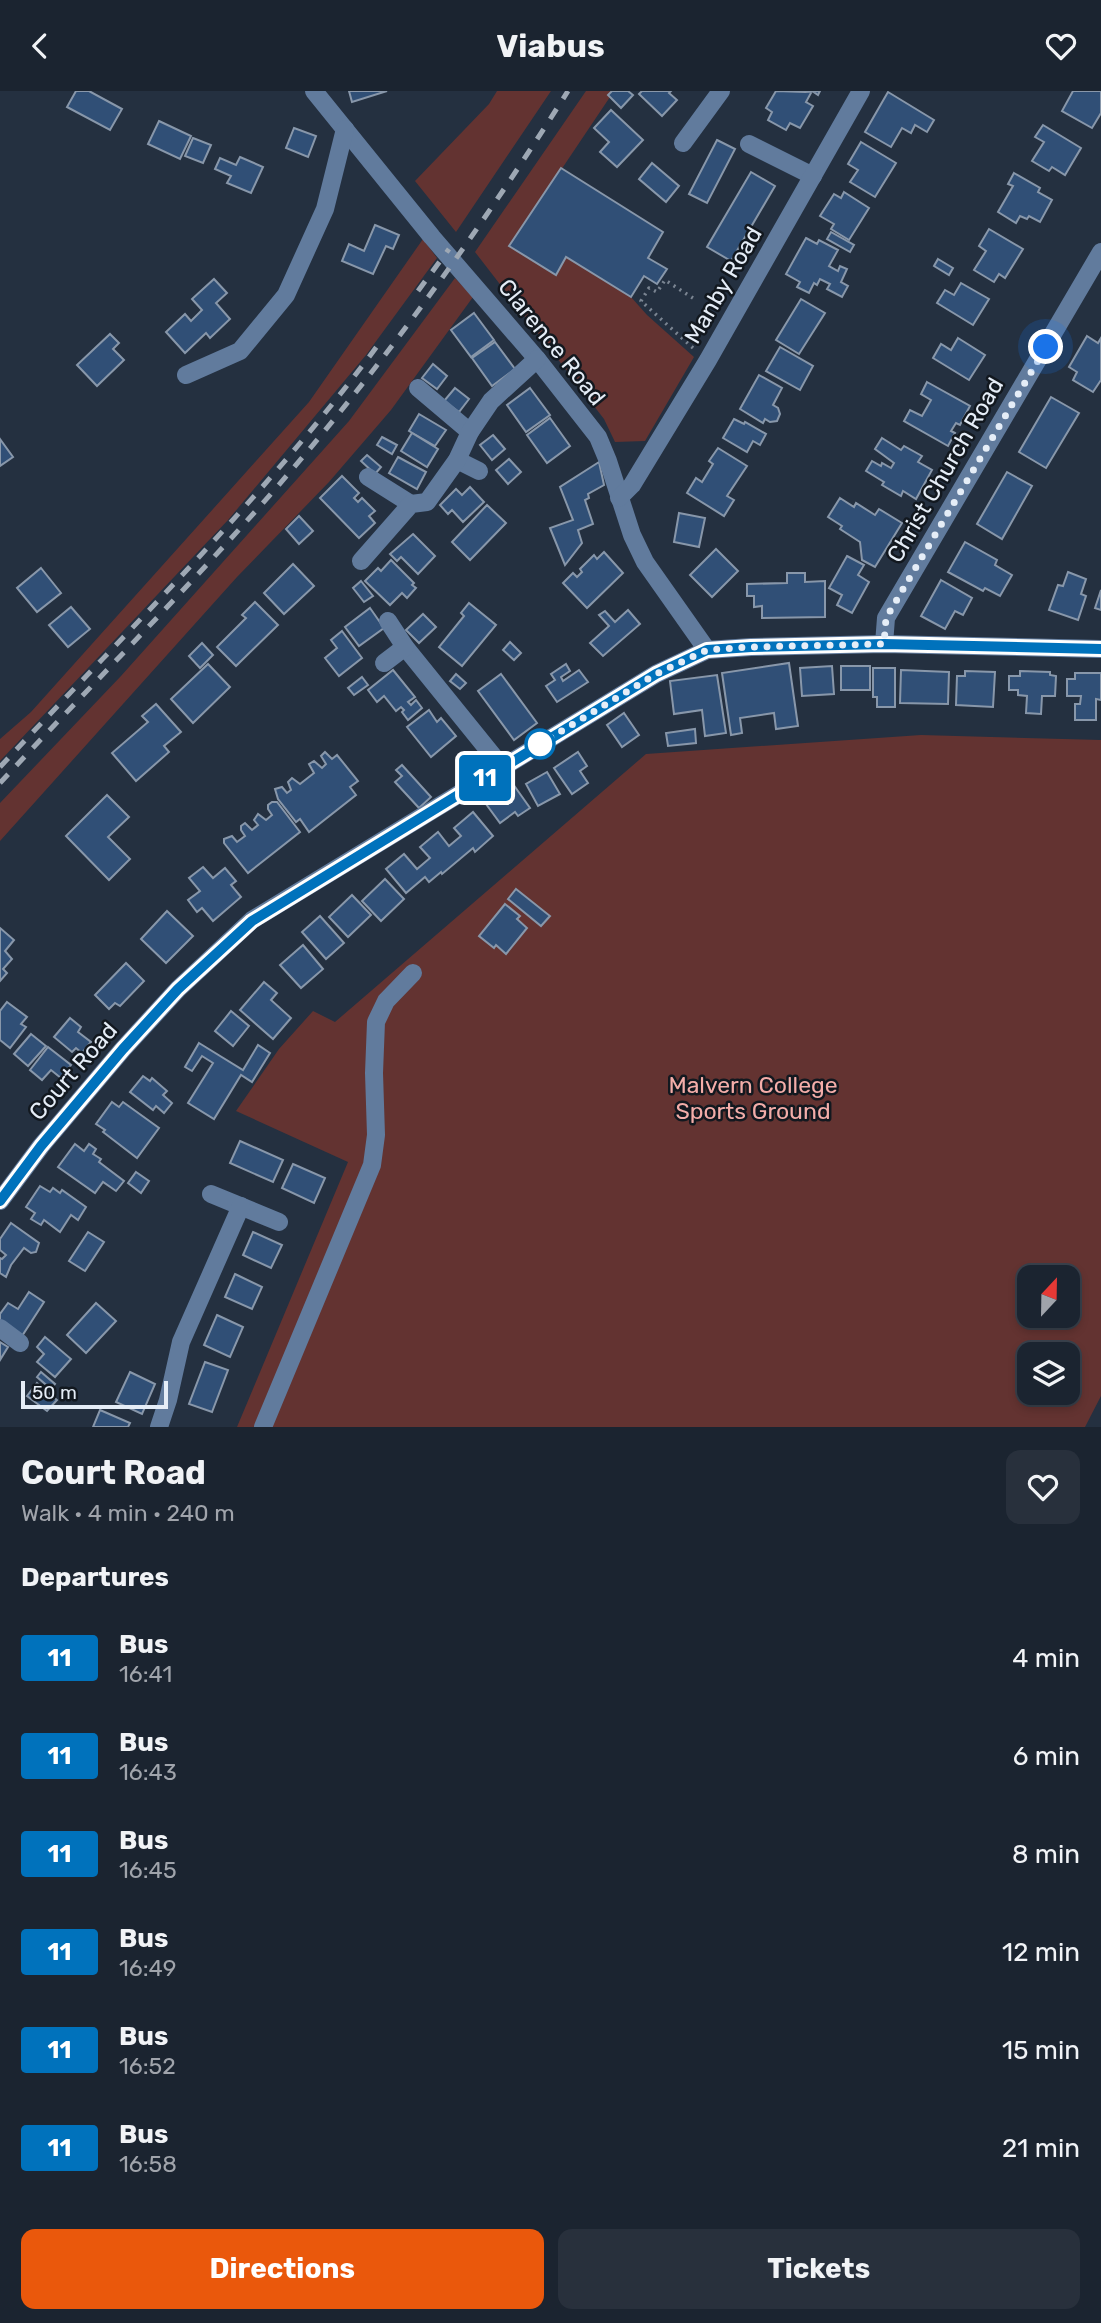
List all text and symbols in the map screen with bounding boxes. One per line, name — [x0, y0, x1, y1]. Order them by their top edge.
icon: back — [21, 27, 59, 65]
text: Viabus — [496, 27, 605, 65]
icon: heart — [1042, 27, 1080, 65]
street label: Manby Road — [678, 222, 768, 348]
street label: Clarence Road — [492, 273, 612, 411]
your location — [1028, 329, 1063, 364]
street label: Christ Church Road — [881, 373, 1009, 567]
unlabelled marker — [525, 729, 555, 759]
line badge: 11 — [454, 755, 516, 801]
text: 11 — [473, 764, 497, 792]
street label: Court Road — [23, 1016, 123, 1126]
park label: Malvern College Sports Ground — [668, 1071, 838, 1125]
north arrow — [1017, 1265, 1080, 1328]
map controls — [1017, 1265, 1080, 1405]
button: layers — [1017, 1342, 1080, 1405]
scale bar — [21, 1378, 168, 1410]
text: 50 m — [32, 1381, 77, 1404]
button: heart — [1006, 1450, 1080, 1524]
text: Court Road — [21, 1453, 206, 1492]
text: Walk · 4 min · 240 m — [21, 1499, 235, 1527]
text: Departures — [21, 1562, 169, 1593]
text: Bus — [119, 1629, 168, 1660]
text: 4 min — [1012, 1643, 1080, 1674]
text: 11 — [48, 1644, 71, 1672]
text: 16:41 — [119, 1660, 172, 1688]
text: Bus — [119, 1727, 168, 1758]
text: 6 min — [1013, 1741, 1080, 1772]
text: 11 — [48, 1742, 71, 1770]
text: 16:43 — [119, 1758, 177, 1786]
text: Bus — [119, 1825, 168, 1856]
text: 8 min — [1012, 1839, 1080, 1870]
text: 11 — [48, 1840, 71, 1868]
text: 16:45 — [119, 1856, 177, 1884]
text: Bus — [119, 1923, 168, 1954]
text: 12 min — [1002, 1937, 1080, 1968]
text: 11 — [48, 1938, 71, 1966]
text: 16:49 — [119, 1954, 176, 1982]
text: Bus — [119, 2021, 168, 2052]
text: 15 min — [1002, 2035, 1080, 2066]
text: 11 — [48, 2036, 71, 2064]
text: 16:52 — [119, 2052, 176, 2080]
text: Bus — [119, 2119, 168, 2150]
text: 21 min — [1002, 2133, 1080, 2164]
text: 11 — [48, 2134, 71, 2162]
text: 16:58 — [119, 2150, 177, 2178]
button: Directions — [21, 2229, 544, 2309]
button: Tickets — [558, 2229, 1080, 2309]

